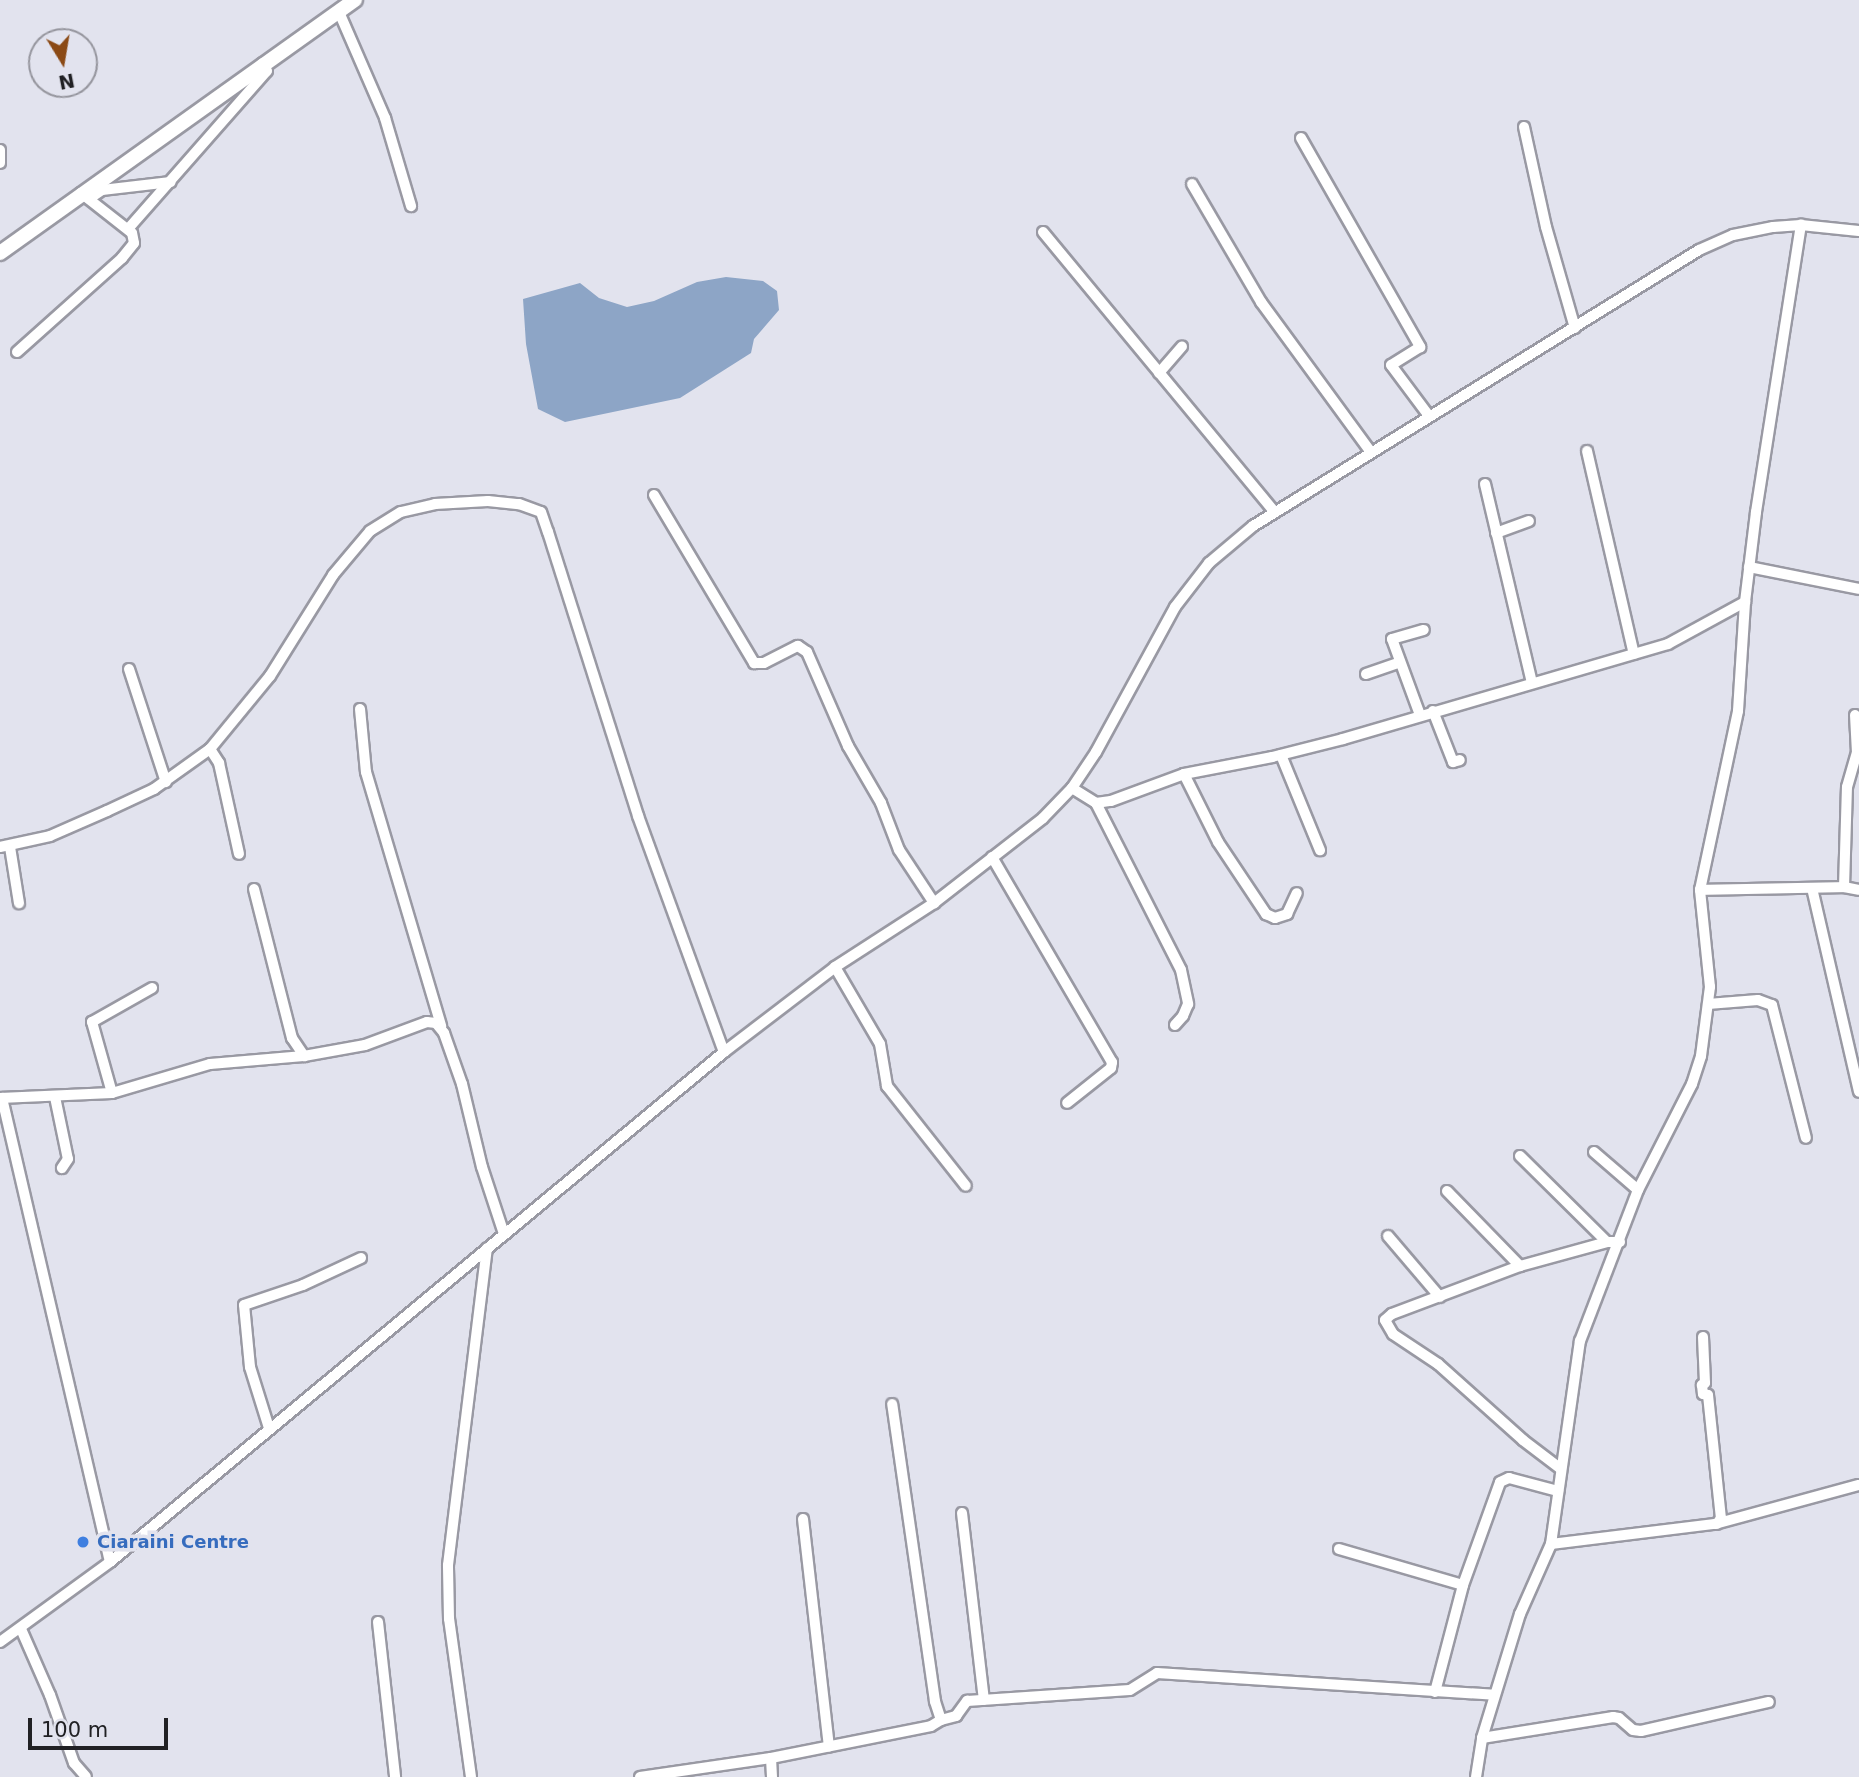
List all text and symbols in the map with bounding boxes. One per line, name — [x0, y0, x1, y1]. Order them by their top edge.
north arrow — [28, 28, 98, 98]
text: N — [57, 69, 77, 94]
place label: Ciaraini Centre — [97, 1531, 249, 1553]
marker: Ciaraini Centre — [75, 1534, 91, 1550]
scale bar — [32, 1704, 172, 1748]
text: 100 m — [41, 1718, 108, 1742]

